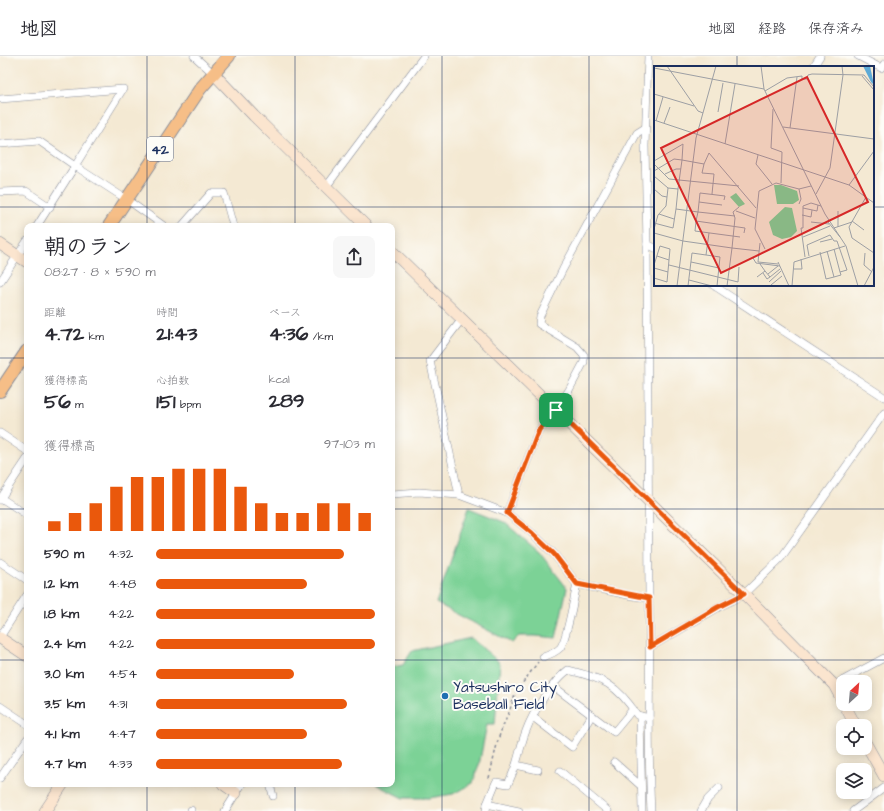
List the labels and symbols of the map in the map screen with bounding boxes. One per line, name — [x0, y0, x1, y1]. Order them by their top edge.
inset map — [654, 66, 874, 286]
road number: 42 — [147, 137, 173, 161]
pin — [539, 393, 573, 427]
north arrow — [836, 675, 872, 711]
place label: Yatsushiro City Baseball Field — [453, 677, 557, 715]
marker: Yatsushiro City Baseball Field — [440, 691, 450, 701]

